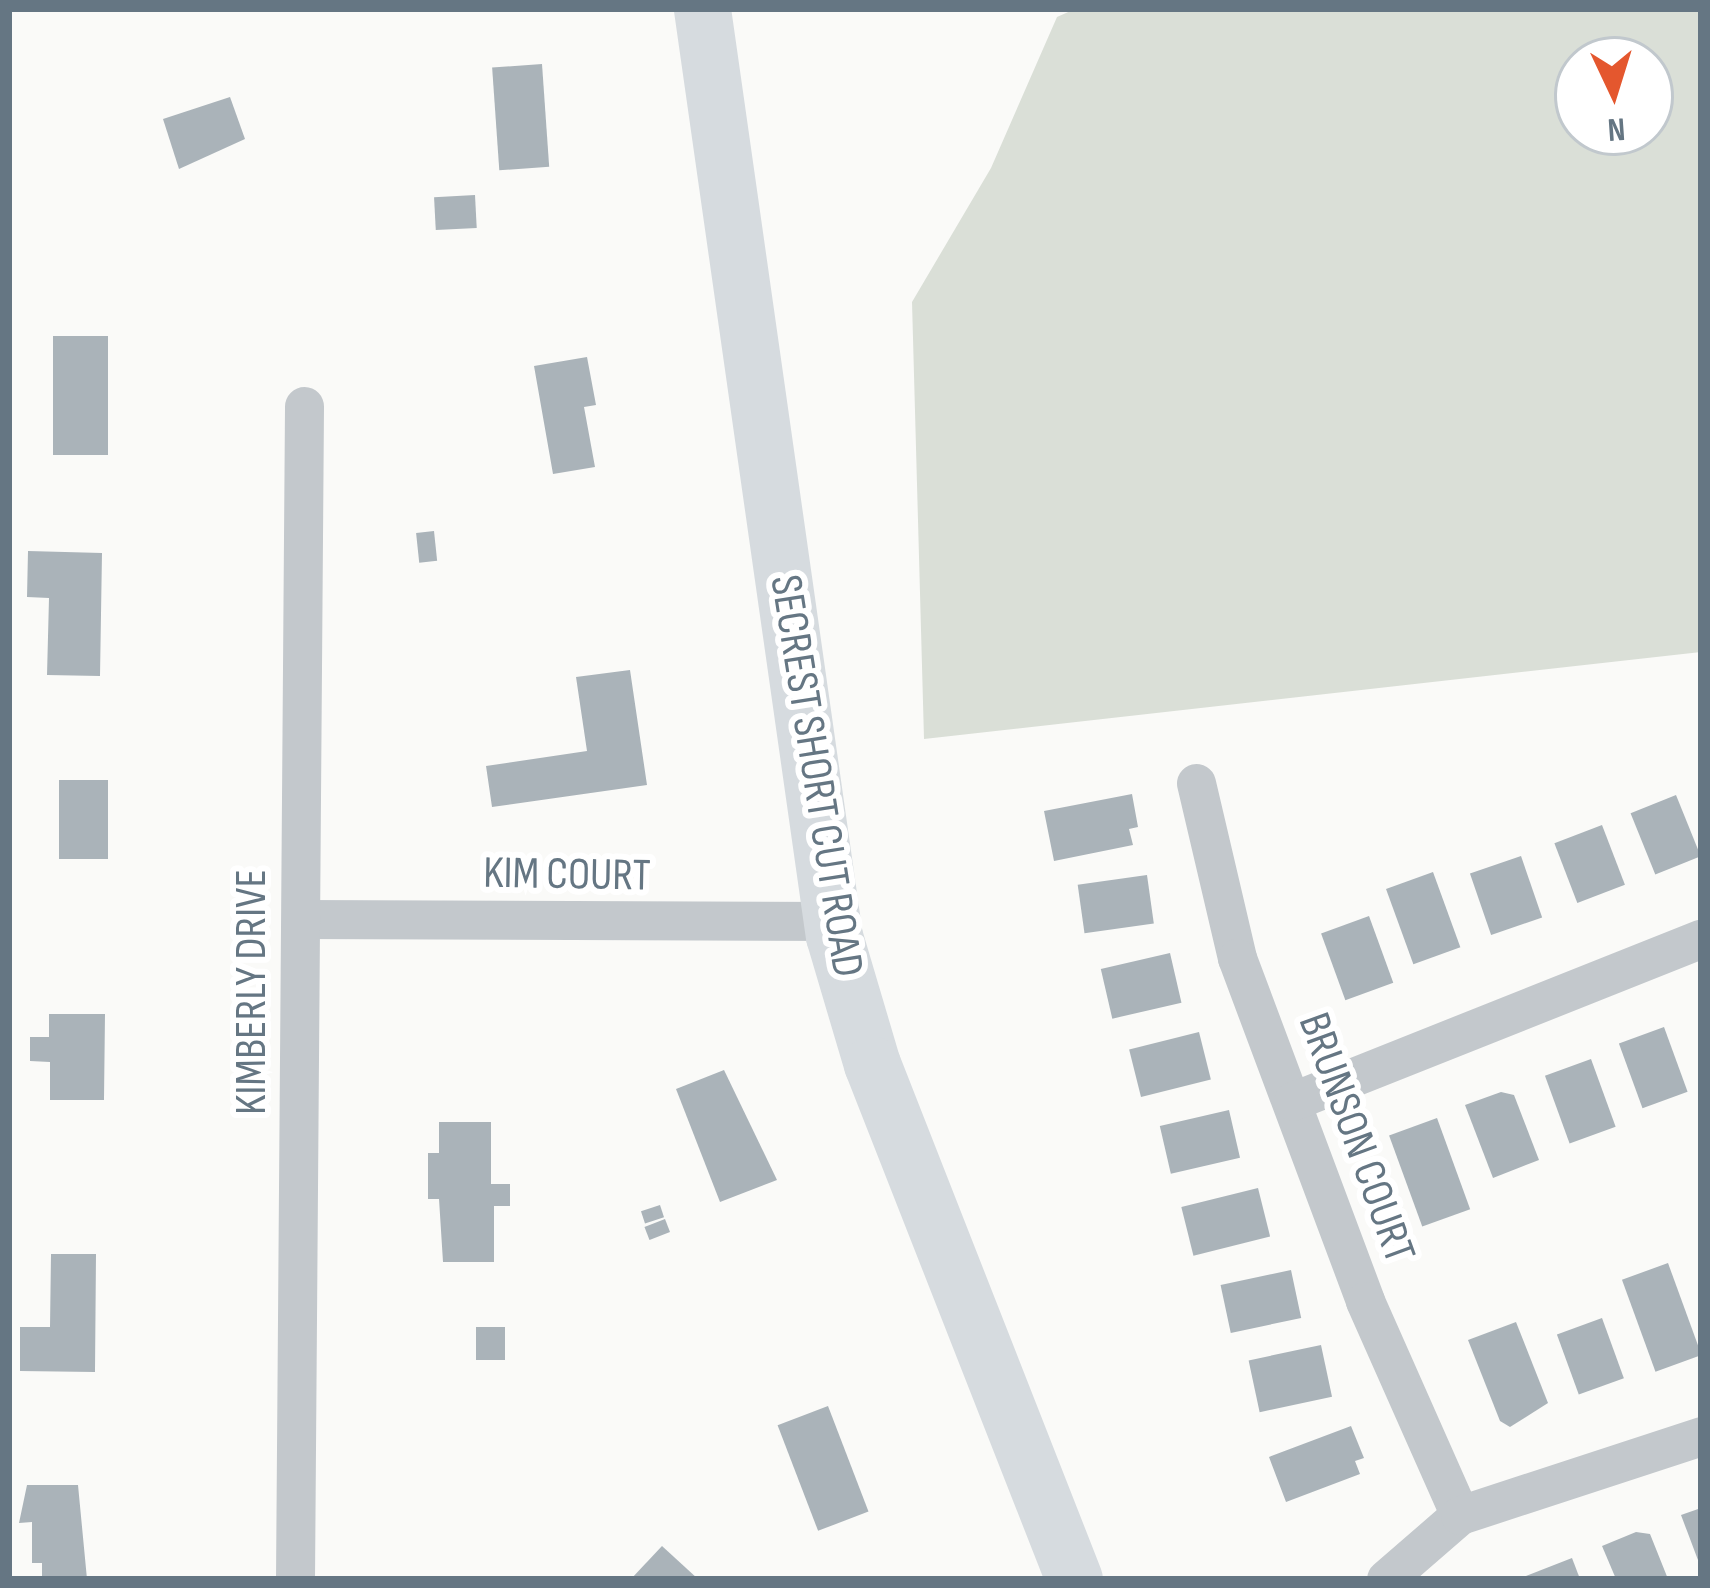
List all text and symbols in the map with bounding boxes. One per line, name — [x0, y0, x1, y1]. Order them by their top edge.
north arrow — [1554, 36, 1674, 156]
text: N — [1606, 108, 1626, 149]
street label: SECREST SHORT CUT ROAD — [758, 571, 874, 981]
street label: KIM COURT — [483, 847, 651, 903]
street label: KIMBERLY DRIVE — [225, 869, 279, 1115]
street label: BRUNSON COURT — [1286, 1006, 1426, 1270]

